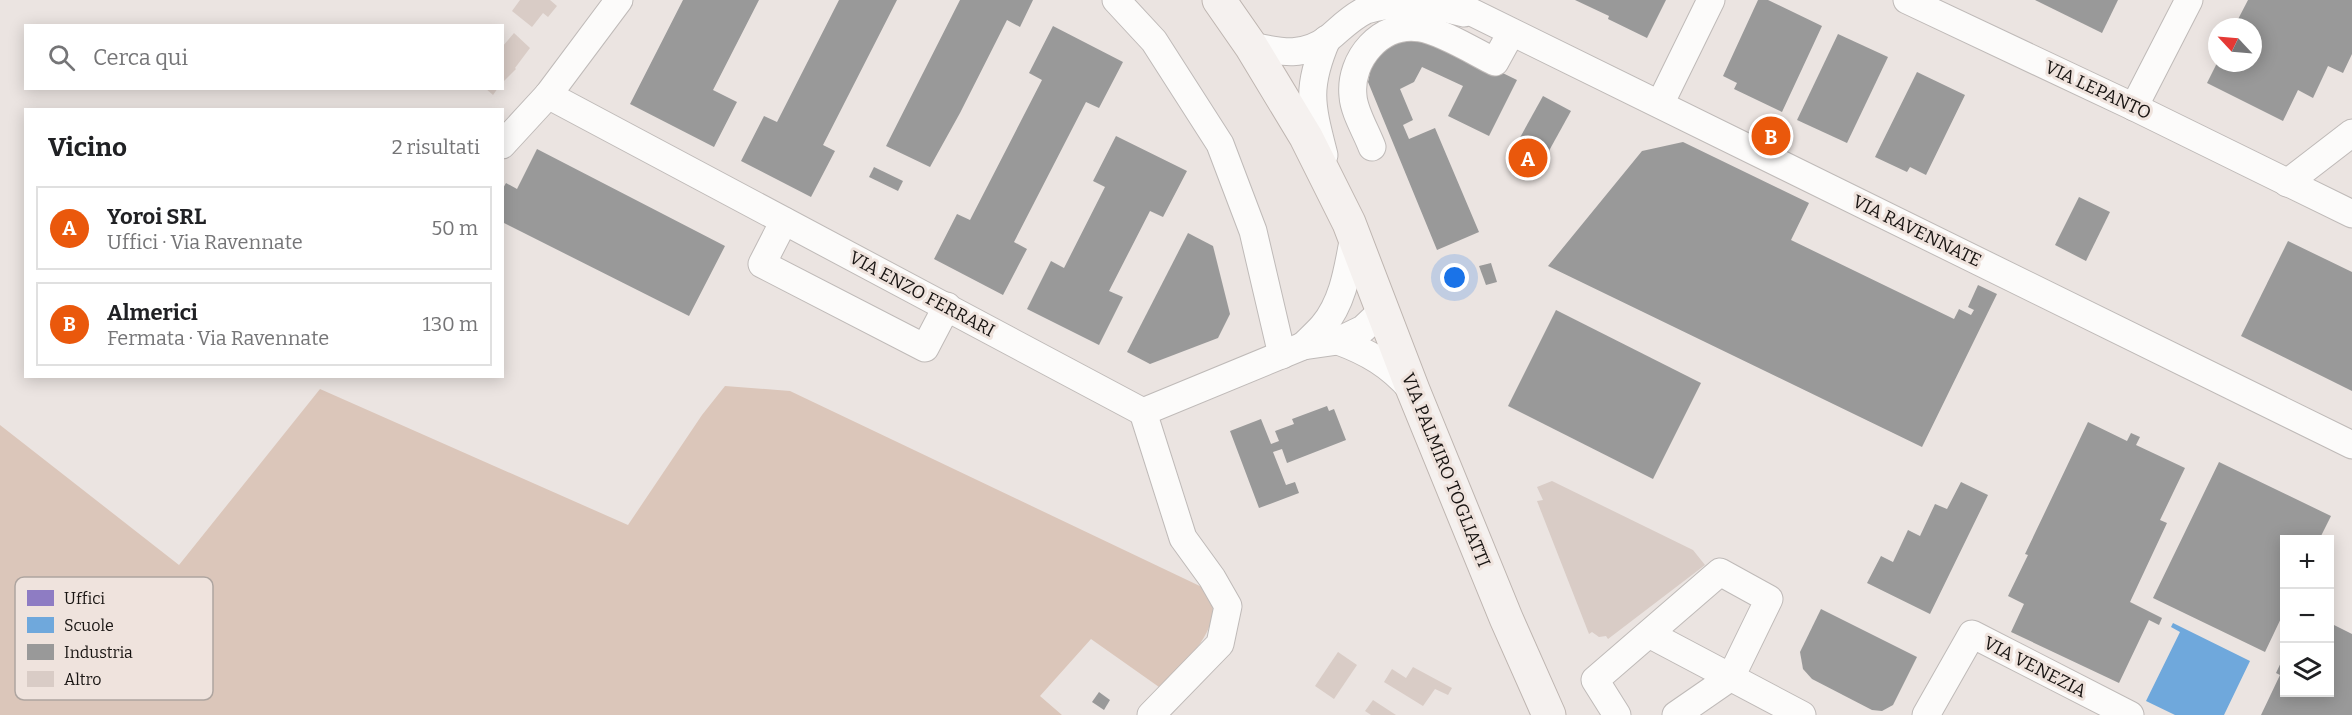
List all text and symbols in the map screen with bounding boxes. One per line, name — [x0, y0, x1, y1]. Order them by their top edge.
north arrow — [2208, 18, 2262, 72]
search box — [24, 24, 504, 90]
icon: search — [45, 41, 78, 74]
text: Cerca qui — [93, 44, 188, 71]
street label: VIA LEPANTO — [2041, 56, 2155, 124]
pin: B — [1752, 114, 1790, 158]
text: Vicino — [48, 132, 127, 163]
text: 2 risultati — [392, 135, 480, 159]
pin: A — [1508, 136, 1547, 180]
street label: VIA RAVENNATE — [1849, 190, 1985, 272]
text: Yoroi SRL — [107, 203, 206, 230]
text: A — [62, 216, 77, 240]
text: 50 m — [431, 216, 478, 240]
text: Uffici · Via Ravennate — [107, 230, 303, 254]
street label: VIA ENZO FERRARI — [845, 246, 999, 342]
your location — [1440, 263, 1469, 292]
text: Almerici — [107, 299, 198, 326]
text: B — [63, 312, 76, 336]
text: 130 m — [423, 312, 478, 336]
text: Fermata · Via Ravennate — [107, 326, 329, 350]
street label: VIA PALMIRO TOGLIATTI — [1397, 370, 1495, 570]
map controls — [2280, 535, 2334, 697]
button: + — [2280, 535, 2334, 589]
legend — [15, 577, 213, 700]
text: Uffici — [64, 589, 105, 608]
button: − — [2280, 589, 2334, 643]
text: Scuole — [64, 616, 114, 635]
street label: VIA VENEZIA — [1980, 632, 2090, 702]
text: Industria — [64, 643, 133, 662]
button: layers — [2280, 643, 2334, 697]
text: Altro — [64, 670, 101, 689]

